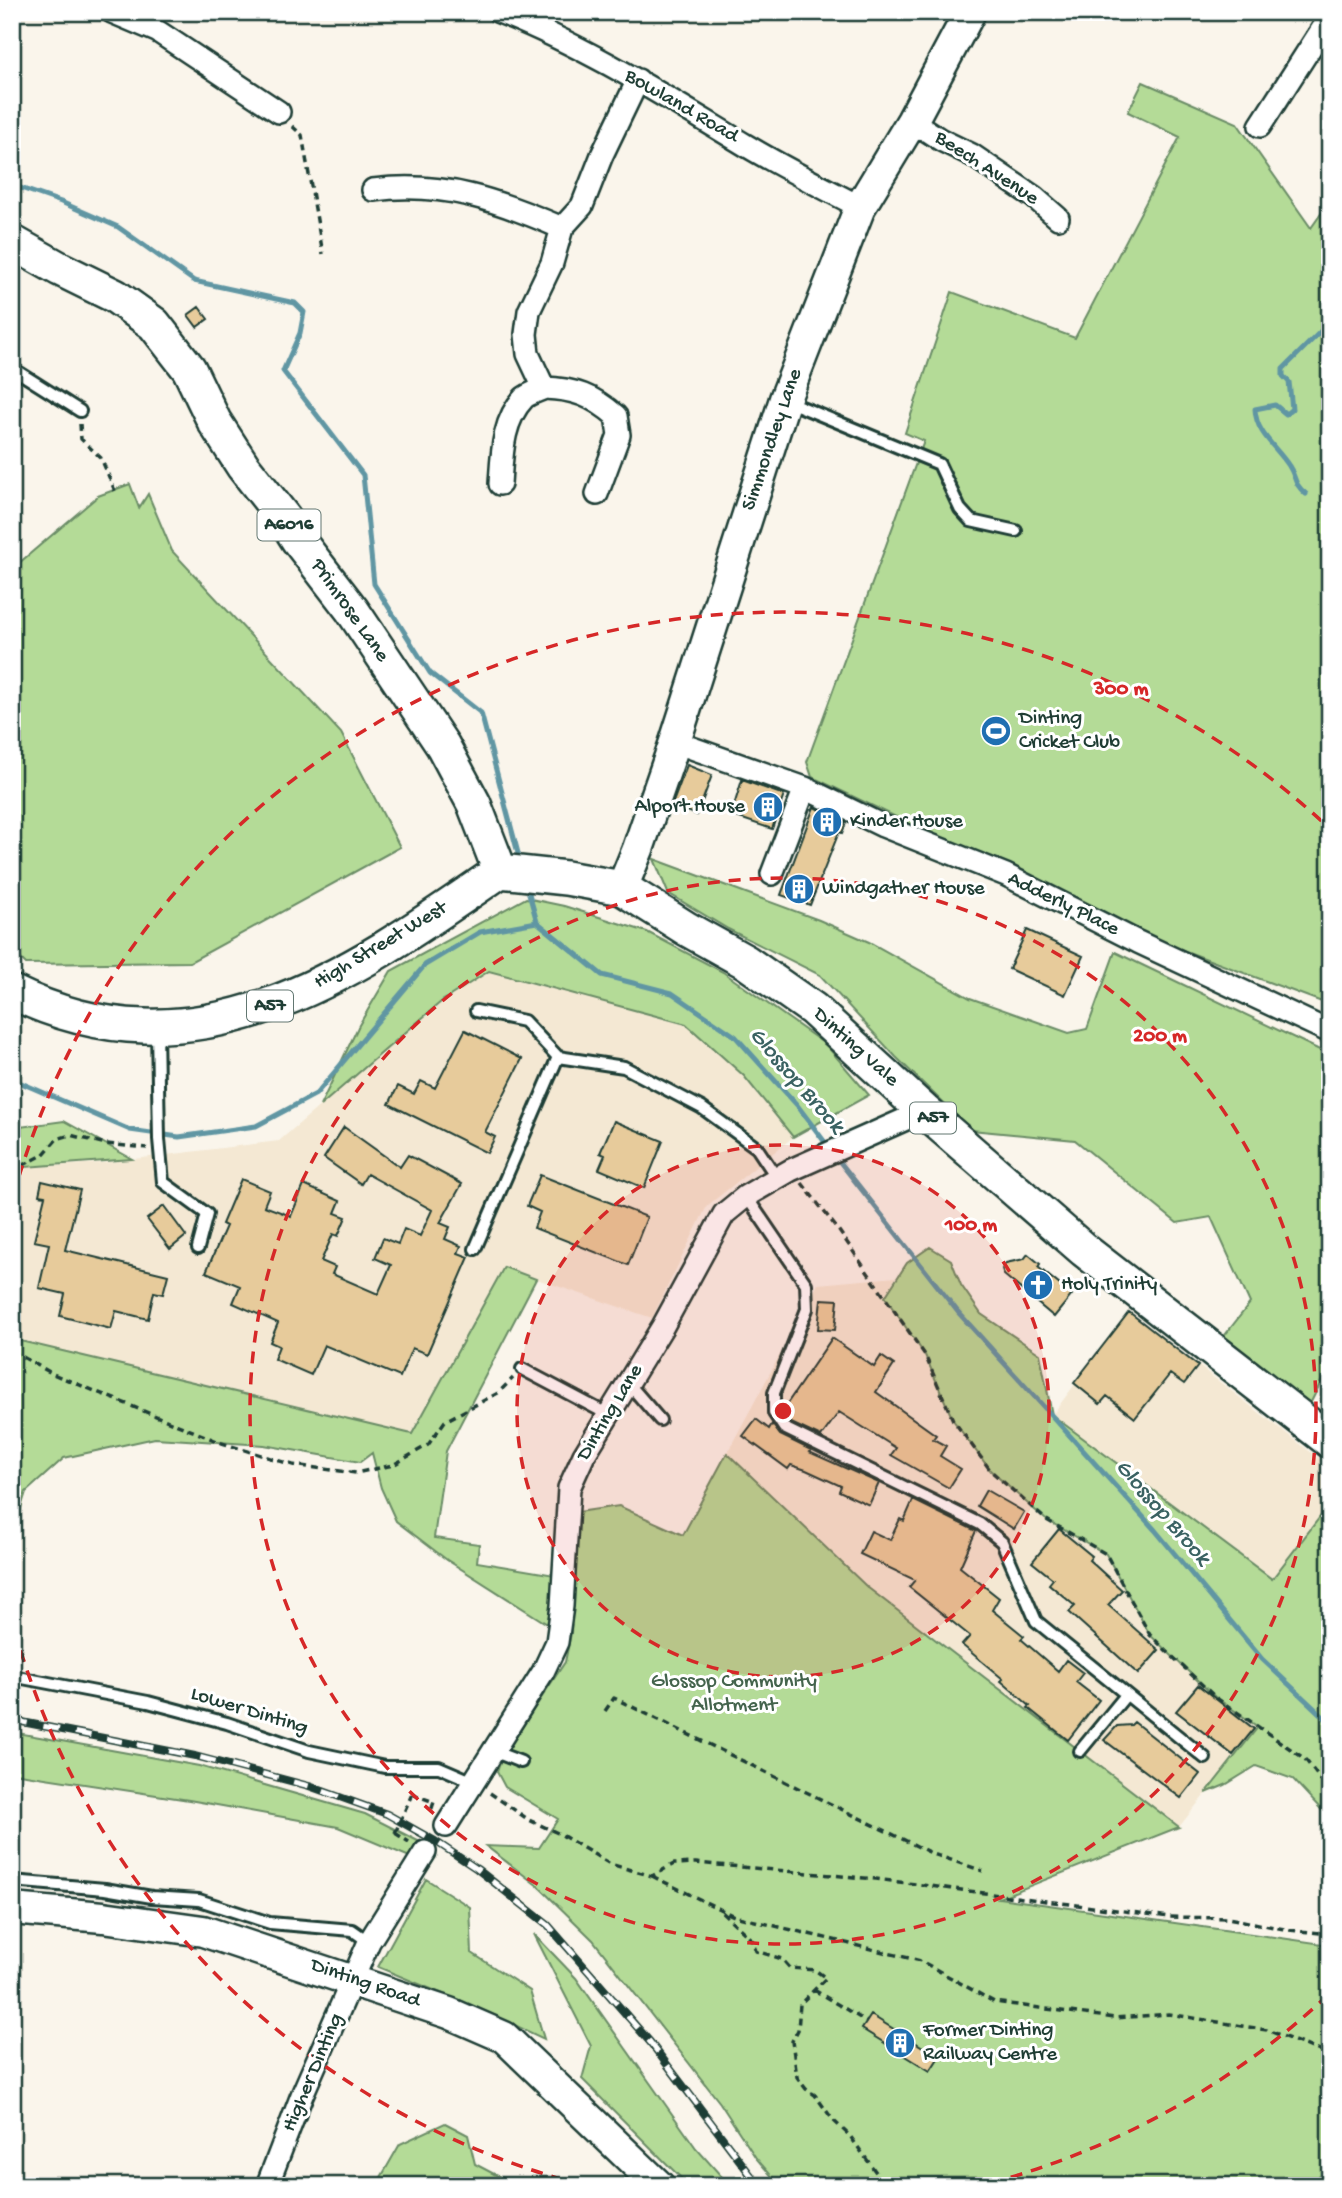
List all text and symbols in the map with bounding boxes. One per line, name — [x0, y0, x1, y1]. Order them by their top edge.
street label: Bowland Road — [619, 64, 744, 151]
street label: Beech Avenue — [928, 126, 1044, 213]
street label: Simmondley Lane — [737, 365, 809, 514]
road number: A6016 — [258, 510, 320, 540]
street label: Primrose Lane — [304, 554, 394, 668]
text: 300 m — [1093, 678, 1148, 703]
place label: Dinting Cricket Club — [1017, 707, 1120, 756]
sports icon: Dinting Cricket Club — [979, 714, 1013, 748]
building icon: Alport House — [751, 790, 785, 824]
place label: Alport House — [634, 795, 746, 820]
building icon: Kinder House — [810, 805, 844, 839]
place label: Kinder House — [850, 810, 964, 835]
street label: Adderly Place — [1003, 867, 1124, 943]
building icon: Windgather House — [782, 872, 816, 906]
place label: Windgather House — [822, 877, 986, 902]
street label: High Street West — [310, 895, 454, 996]
road number: A57 — [247, 990, 293, 1022]
street label: Dinting Vale — [805, 1002, 904, 1094]
water label: Glossop Brook — [743, 1023, 851, 1141]
text: 200 m — [1133, 1025, 1187, 1050]
road number: A57 — [910, 1102, 956, 1134]
text: 100 m — [944, 1214, 997, 1239]
church icon: Holy Trinity — [1021, 1268, 1055, 1302]
place label: Holy Trinity — [1061, 1273, 1157, 1298]
street label: Dinting Lane — [571, 1359, 650, 1468]
centre of rings — [771, 1399, 795, 1423]
water label: Glossop Brook — [1109, 1455, 1217, 1573]
park label: Glossop Community Allotment — [651, 1670, 817, 1719]
street label: Lower Dinting — [187, 1682, 311, 1742]
street label: Dinting Road — [305, 1953, 425, 2015]
street label: Higher Dinting — [278, 2010, 350, 2136]
place label: Former Dinting Railway Centre — [922, 2019, 1058, 2068]
building icon: Former Dinting Railway Centre — [883, 2026, 917, 2060]

